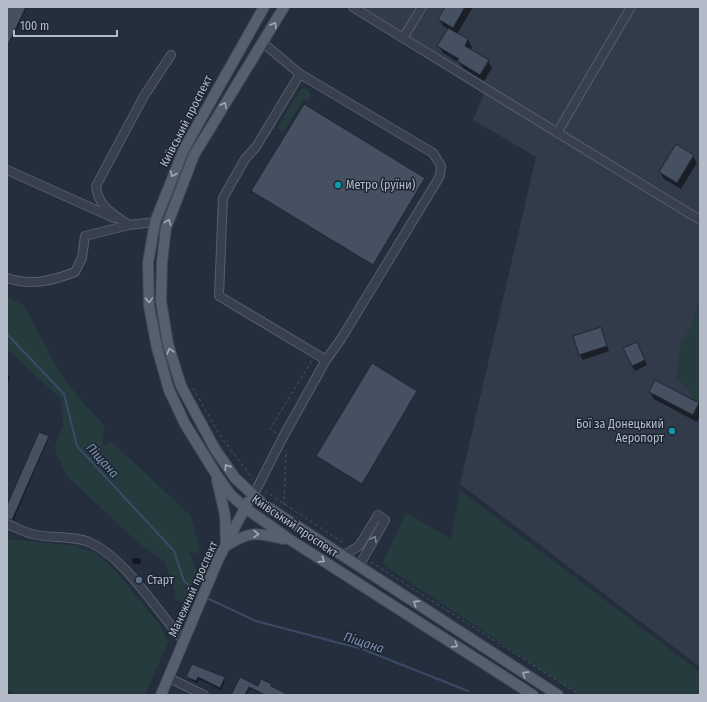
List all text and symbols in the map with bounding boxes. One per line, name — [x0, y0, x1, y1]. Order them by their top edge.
scale bar — [14, 12, 117, 38]
text: 100 m — [20, 19, 49, 33]
one-way arrow — [269, 22, 276, 29]
street label: Київський проспект — [157, 73, 215, 169]
one-way arrow — [220, 102, 227, 109]
one-way arrow — [170, 170, 178, 177]
place label: Метро (руїни) — [346, 178, 416, 192]
marker: Метро (руїни) — [333, 180, 343, 190]
one-way arrow — [164, 219, 172, 226]
one-way arrow — [145, 297, 153, 303]
one-way arrow — [167, 347, 175, 354]
place label: Бої за Донецький Аеропорт — [576, 417, 664, 445]
marker: Бої за Донецький Аеропорт — [667, 426, 677, 436]
water label: Піщана — [83, 440, 122, 481]
one-way arrow — [225, 464, 232, 471]
street label: Київський проспект — [249, 492, 341, 560]
one-way arrow — [253, 530, 259, 538]
one-way arrow — [370, 536, 377, 543]
street label: Манежний проспект — [166, 539, 220, 639]
one-way arrow — [318, 556, 325, 563]
place label: Старт — [147, 573, 174, 587]
marker: Старт — [134, 575, 144, 585]
one-way arrow — [413, 600, 420, 608]
water label: Піщана — [342, 629, 386, 656]
one-way arrow — [451, 641, 458, 648]
one-way arrow — [522, 671, 529, 679]

